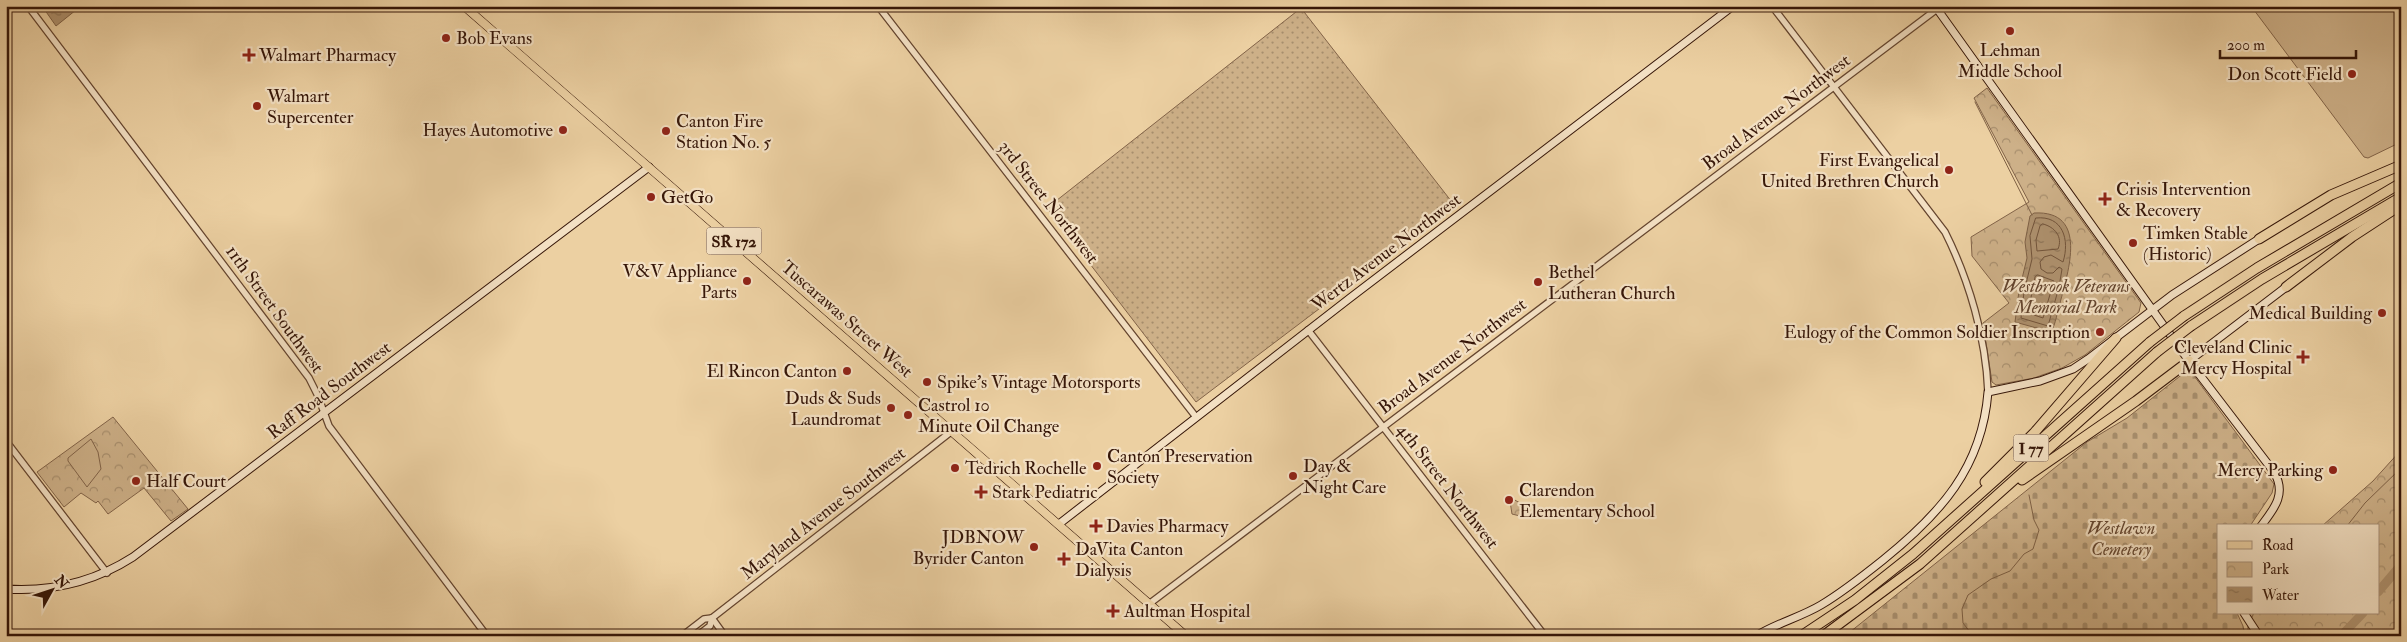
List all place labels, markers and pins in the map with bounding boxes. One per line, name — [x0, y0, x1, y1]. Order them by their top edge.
marker: Lehman Middle School — [2004, 25, 2016, 37]
place label: Bob Evans — [456, 27, 532, 50]
marker: Bob Evans — [440, 32, 452, 44]
place label: Lehman Middle School — [1958, 39, 2063, 83]
place label: Walmart Pharmacy — [258, 44, 397, 67]
marker: Walmart Pharmacy — [243, 49, 255, 61]
place label: Don Scott Field — [2227, 63, 2342, 86]
marker: Don Scott Field — [2346, 68, 2358, 80]
place label: Walmart Supercenter — [266, 85, 354, 129]
marker: Walmart Supercenter — [251, 100, 263, 112]
place label: Canton Fire Station No. 5 — [676, 110, 771, 154]
place label: Hayes Automotive — [422, 119, 553, 142]
marker: Hayes Automotive — [557, 124, 569, 136]
marker: Canton Fire Station No. 5 — [660, 125, 672, 137]
place label: First Evangelical United Brethren Church — [1761, 149, 1940, 193]
marker: First Evangelical United Brethren Church — [1943, 164, 1955, 176]
place label: Crisis Intervention & Recovery — [2116, 178, 2251, 222]
place label: GetGo — [661, 186, 714, 209]
marker: GetGo — [645, 191, 657, 203]
marker: Crisis Intervention & Recovery — [2098, 192, 2112, 206]
place label: Timken Stable (Historic) — [2143, 222, 2248, 266]
marker: Timken Stable (Historic) — [2127, 237, 2139, 249]
place label: V&V Appliance Parts — [623, 260, 737, 304]
place label: Bethel Lutheran Church — [1548, 261, 1676, 305]
marker: V&V Appliance Parts — [741, 275, 753, 287]
marker: Bethel Lutheran Church — [1532, 276, 1544, 288]
place label: Medical Building — [2249, 302, 2373, 325]
marker: Medical Building — [2376, 307, 2388, 319]
place label: Eulogy of the Common Soldier Inscription — [1784, 321, 2090, 344]
marker: Eulogy of the Common Soldier Inscription — [2094, 326, 2106, 338]
place label: Cleveland Clinic Mercy Hospital — [2174, 336, 2292, 380]
marker: Cleveland Clinic Mercy Hospital — [2296, 350, 2310, 364]
place label: El Rincon Canton — [706, 360, 837, 383]
marker: El Rincon Canton — [841, 365, 853, 377]
place label: Spike's Vintage Motorsports — [937, 371, 1141, 394]
marker: Spike's Vintage Motorsports — [921, 376, 933, 388]
place label: Duds & Suds Laundromat — [785, 387, 881, 431]
place label: Castrol 10 Minute Oil Change — [918, 394, 1060, 438]
marker: Duds & Suds Laundromat — [885, 402, 897, 414]
marker: Castrol 10 Minute Oil Change — [902, 409, 914, 421]
place label: Canton Preservation Society — [1107, 445, 1253, 489]
place label: Day & Night Care — [1303, 455, 1387, 499]
place label: Tedrich Rochelle — [965, 457, 1087, 480]
place label: Mercy Parking — [2217, 459, 2324, 482]
marker: Canton Preservation Society — [1091, 460, 1103, 472]
marker: Tedrich Rochelle — [949, 462, 961, 474]
marker: Mercy Parking — [2327, 464, 2339, 476]
place label: Half Court — [146, 470, 226, 493]
marker: Day & Night Care — [1287, 470, 1299, 482]
marker: Half Court — [130, 475, 142, 487]
place label: Clarendon Elementary School — [1519, 479, 1655, 523]
place label: Stark Pediatric — [992, 481, 1097, 504]
marker: Stark Pediatric — [974, 485, 988, 499]
marker: Clarendon Elementary School — [1503, 494, 1515, 506]
place label: Davies Pharmacy — [1106, 515, 1229, 538]
marker: Davies Pharmacy — [1090, 520, 1102, 532]
place label: JDBNOW Byrider Canton — [913, 526, 1025, 570]
place label: DaVita Canton Dialysis — [1075, 538, 1183, 582]
marker: JDBNOW Byrider Canton — [1028, 541, 1040, 553]
marker: DaVita Canton Dialysis — [1057, 552, 1071, 566]
place label: Aultman Hospital — [1123, 600, 1251, 623]
marker: Aultman Hospital — [1106, 604, 1120, 618]

